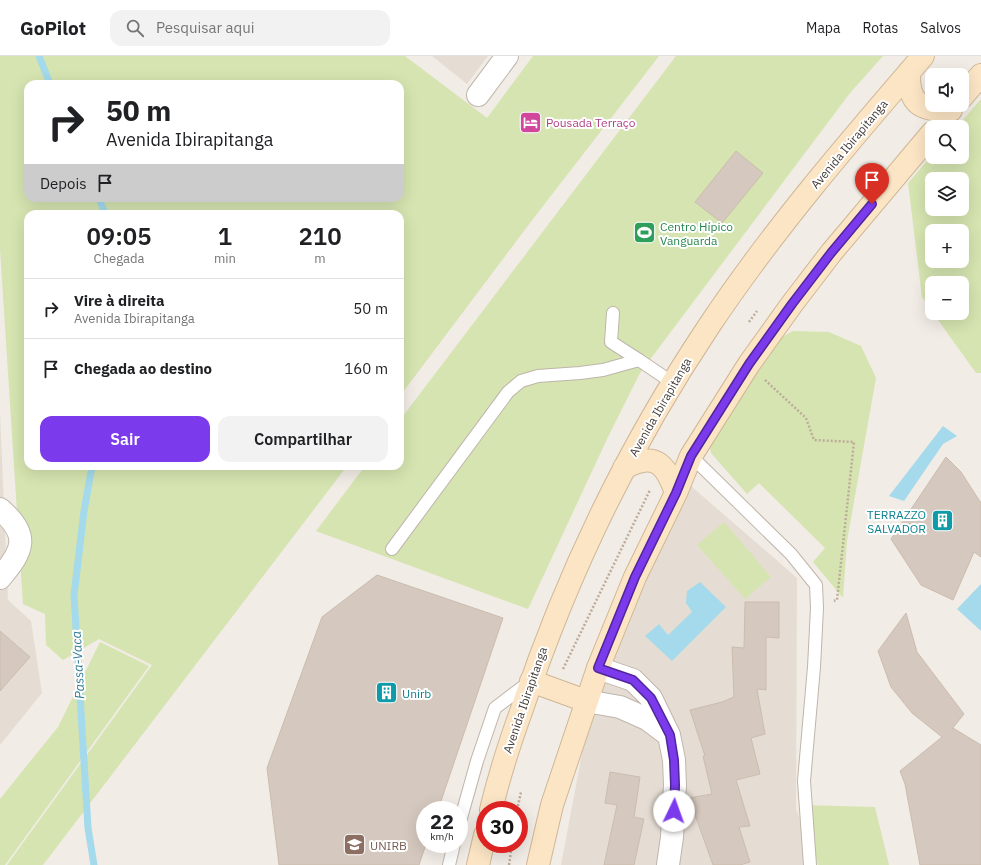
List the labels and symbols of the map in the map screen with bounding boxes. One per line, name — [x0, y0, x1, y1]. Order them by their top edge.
street label: Avenida Ibirapitanga — [807, 96, 891, 192]
hotel icon: Pousada Terraço — [517, 109, 543, 135]
place label: Pousada Terraço — [546, 115, 636, 130]
pin — [855, 163, 889, 204]
place label: Centro Hípico Vanguarda — [660, 219, 733, 248]
sports icon: Centro Hípico Vanguarda — [631, 220, 657, 246]
street label: Avenida Ibirapitanga — [626, 354, 695, 459]
place label: TERRAZZO SALVADOR — [867, 507, 926, 536]
building icon: TERRAZZO SALVADOR — [929, 508, 955, 534]
water label: Passa-Vaca — [68, 631, 88, 699]
street label: Avenida Ibirapitanga — [500, 644, 550, 755]
building icon: Unirb — [373, 680, 399, 706]
place label: Unirb — [402, 686, 431, 701]
position arrow — [653, 790, 695, 832]
speed limit sign: 30 — [476, 801, 528, 853]
school or university icon: UNIRB — [341, 832, 367, 858]
place label: UNIRB — [370, 838, 407, 853]

